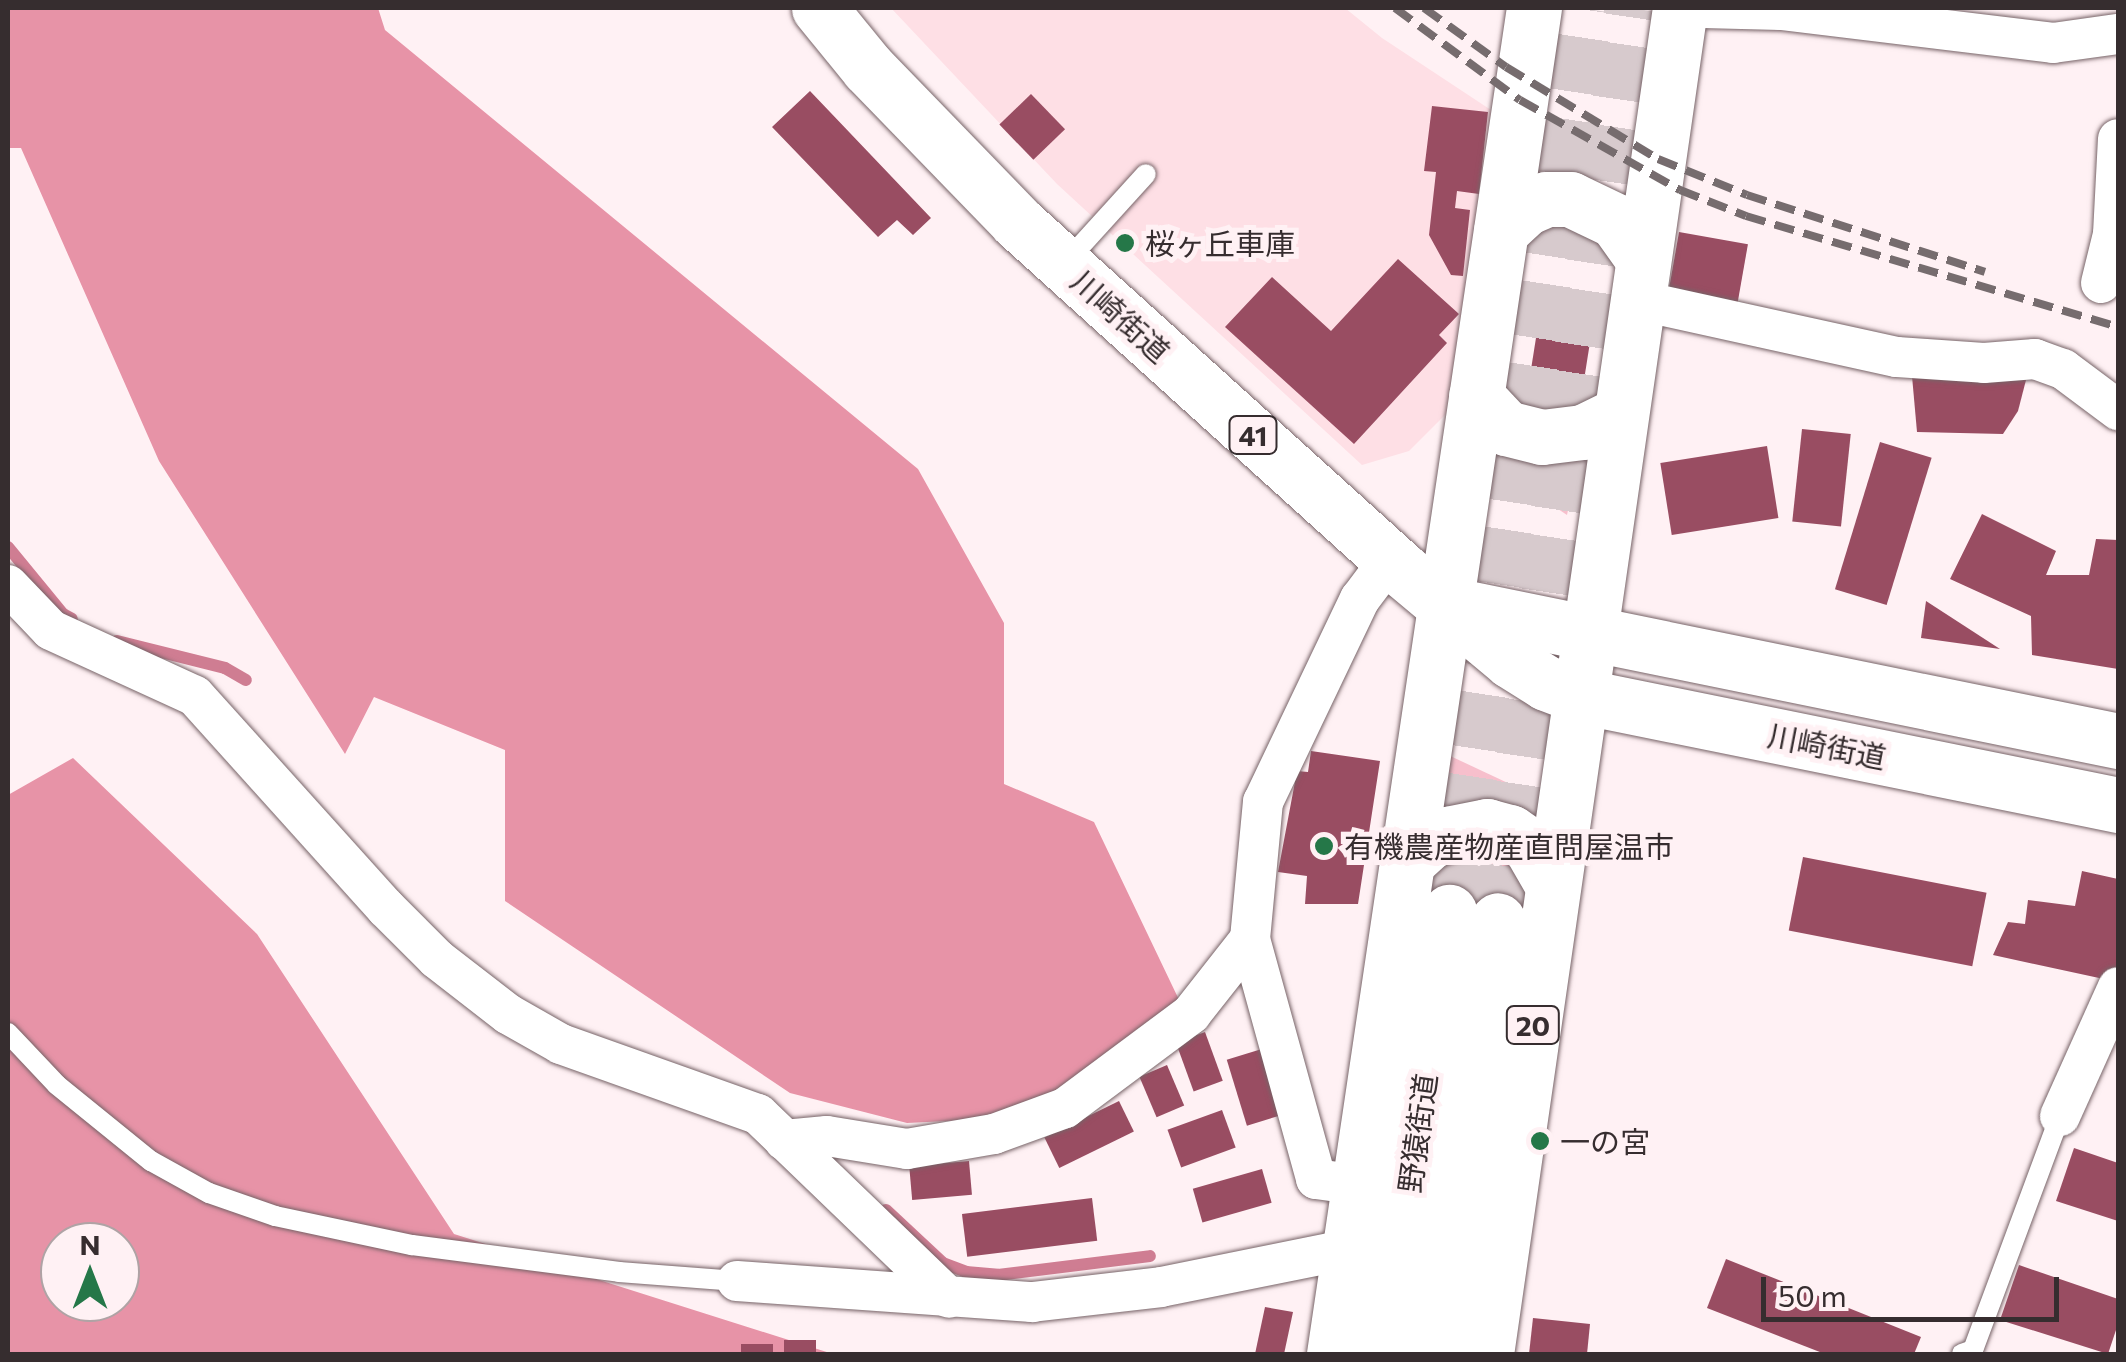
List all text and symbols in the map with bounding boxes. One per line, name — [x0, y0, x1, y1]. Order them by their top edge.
place label: 桜ヶ丘車庫 — [1145, 225, 1295, 261]
marker: 桜ヶ丘車庫 — [1114, 232, 1136, 254]
street label: 川崎街道 — [1064, 262, 1178, 370]
road number: 41 — [1228, 412, 1278, 458]
street label: 川崎街道 — [1765, 717, 1889, 775]
place label: 有機農産物産直問屋温市 — [1344, 828, 1674, 864]
marker: 有機農産物産直問屋温市 — [1313, 835, 1335, 857]
road number: 20 — [1506, 1002, 1560, 1048]
street label: 野猿街道 — [1391, 1071, 1443, 1195]
place label: 一の宮 — [1560, 1123, 1650, 1159]
marker: 一の宮 — [1529, 1130, 1551, 1152]
north arrow — [40, 1222, 140, 1322]
text: N — [80, 1227, 101, 1261]
scale bar — [1766, 1257, 2064, 1319]
text: 50 m — [1778, 1276, 1847, 1313]

